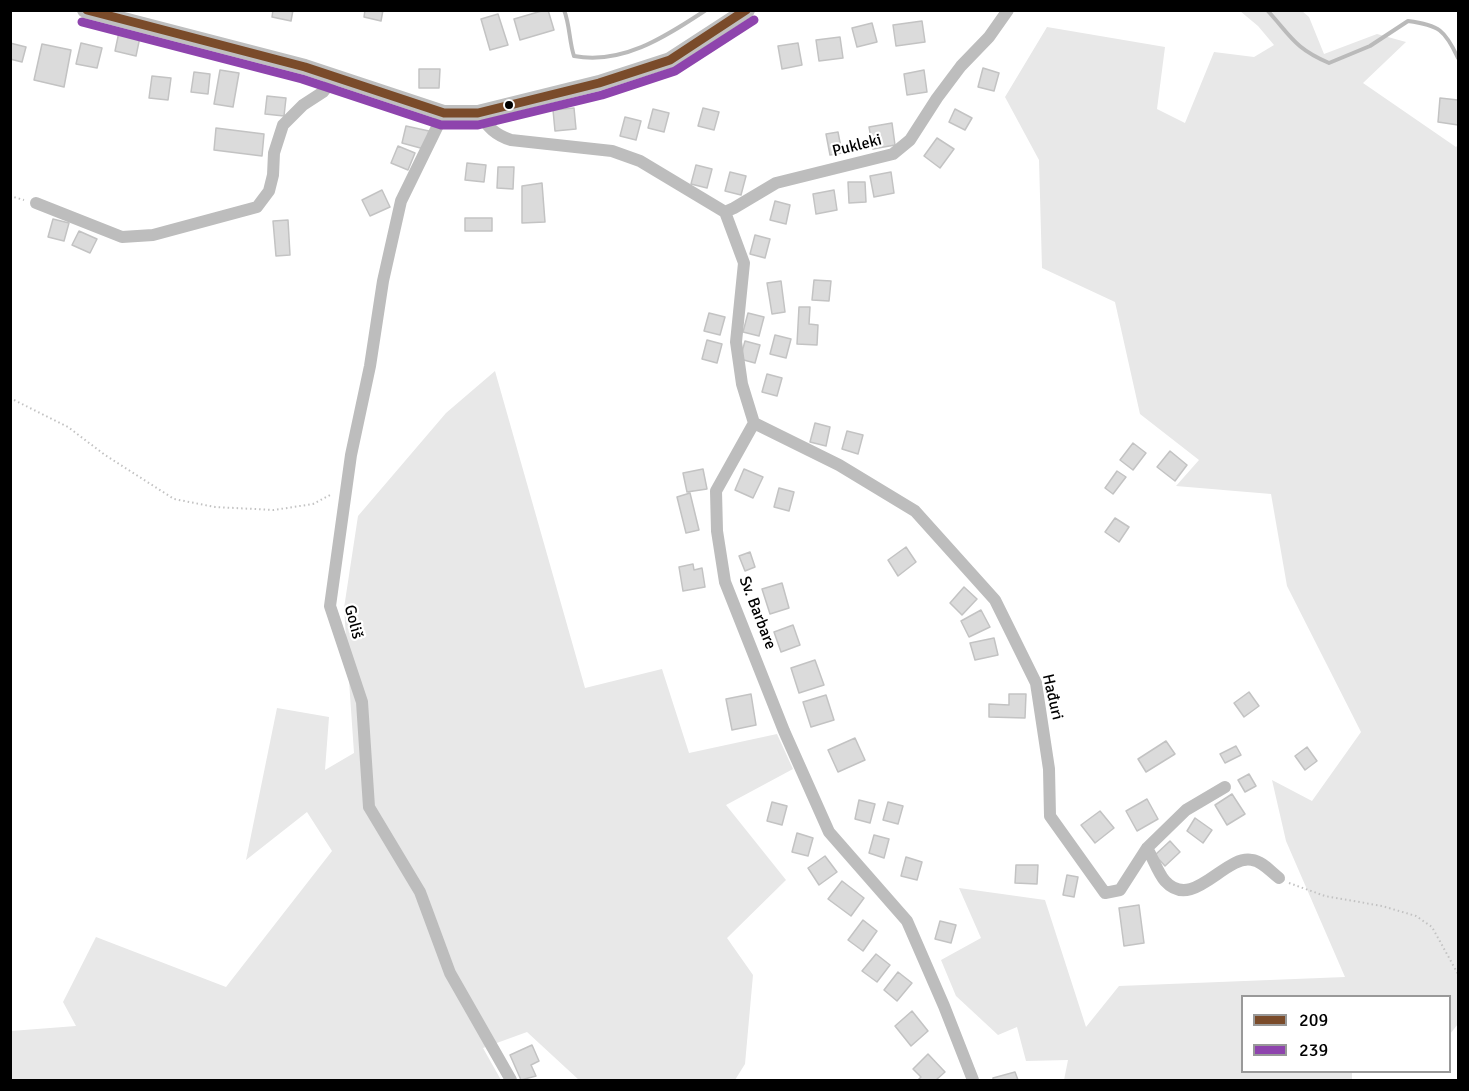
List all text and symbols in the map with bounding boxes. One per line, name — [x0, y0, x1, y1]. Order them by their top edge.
unlabelled marker — [503, 99, 515, 111]
street label: Pukleki — [830, 131, 884, 161]
street label: Sv. Barbare — [734, 574, 780, 652]
street label: Goliš — [339, 603, 367, 641]
street label: Hađuri — [1037, 672, 1067, 722]
legend — [1241, 995, 1451, 1073]
text: 209 — [1299, 1009, 1328, 1031]
text: 239 — [1299, 1039, 1328, 1061]

